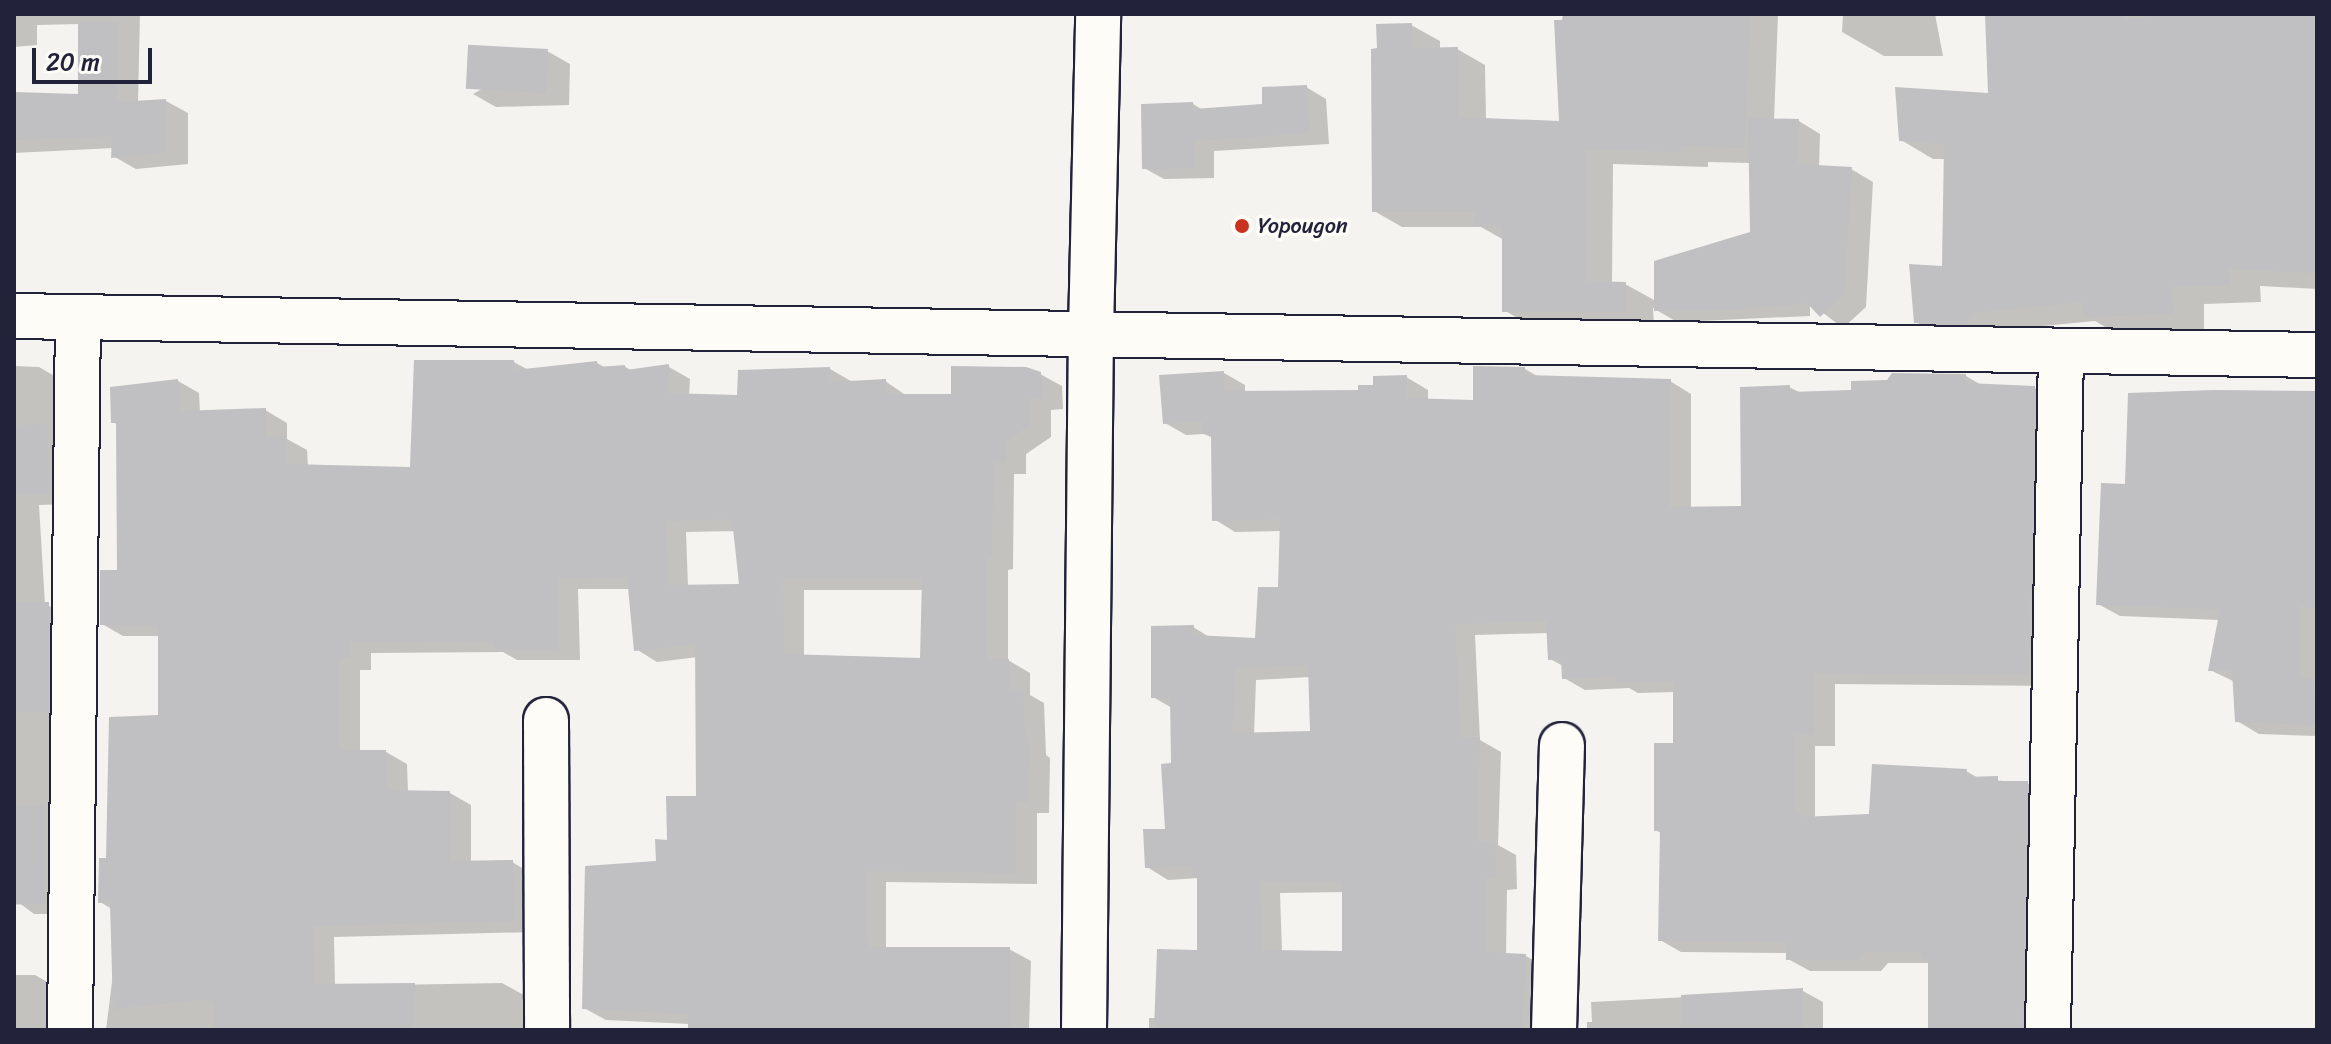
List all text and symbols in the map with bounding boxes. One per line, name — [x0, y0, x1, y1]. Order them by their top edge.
scale bar — [36, 32, 156, 82]
text: 20 m — [46, 41, 100, 83]
place label: Yopougon — [1258, 213, 1348, 239]
marker: Yopougon — [1233, 217, 1251, 235]

